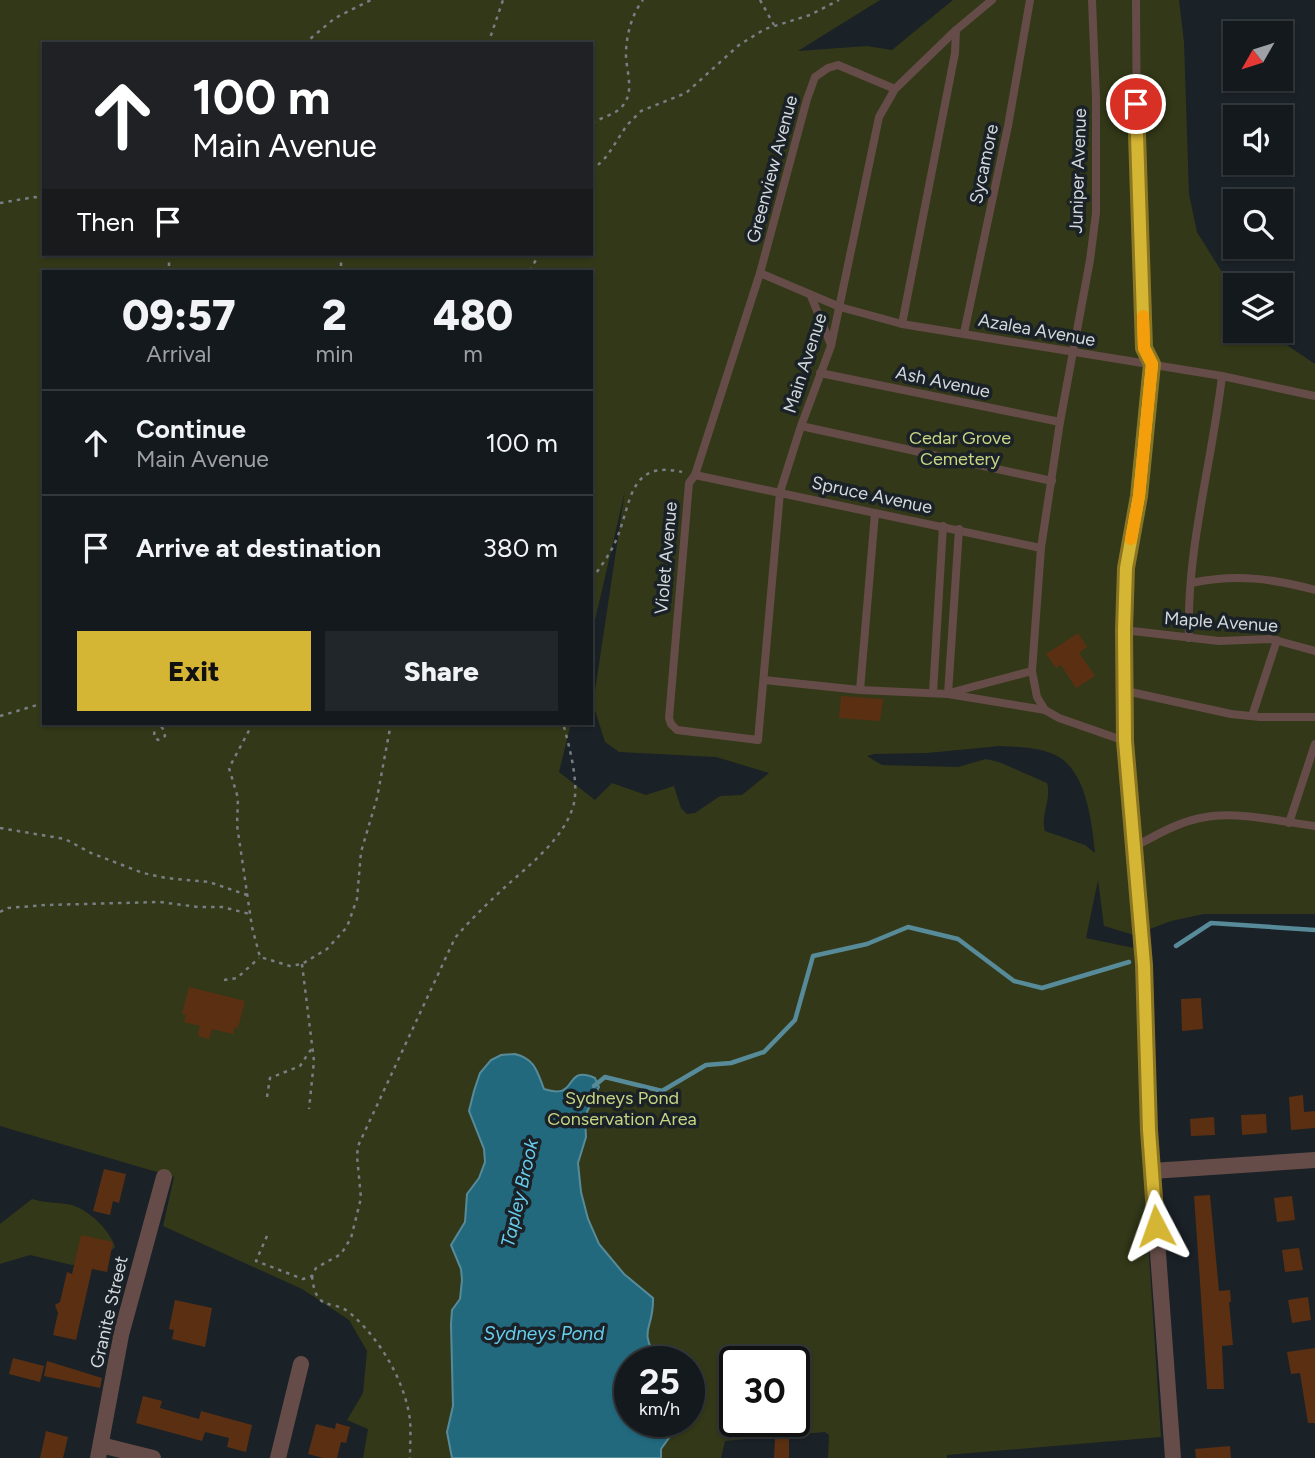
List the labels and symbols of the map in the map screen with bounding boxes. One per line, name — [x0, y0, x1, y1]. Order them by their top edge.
north arrow — [1223, 21, 1293, 91]
pin — [1106, 74, 1166, 134]
street label: Greenview Avenue — [742, 93, 802, 245]
street label: Juniper Avenue — [1065, 108, 1091, 234]
street label: Sycamore — [965, 122, 1003, 206]
street label: Azalea Avenue — [977, 309, 1097, 351]
street label: Main Avenue — [778, 310, 832, 416]
street label: Ash Avenue — [894, 361, 992, 403]
park label: Cedar Grove Cemetery — [909, 427, 1011, 470]
street label: Spruce Avenue — [810, 471, 934, 519]
street label: Violet Avenue — [650, 501, 682, 615]
street label: Maple Avenue — [1163, 607, 1279, 637]
park label: Sydneys Pond Conservation Area — [547, 1087, 697, 1130]
water label: Tapley Brook — [496, 1136, 543, 1249]
position arrow — [1119, 1189, 1193, 1263]
street label: Granite Street — [85, 1254, 133, 1370]
water label: Sydneys Pond — [484, 1322, 605, 1345]
speed limit sign: 30 — [719, 1346, 810, 1437]

